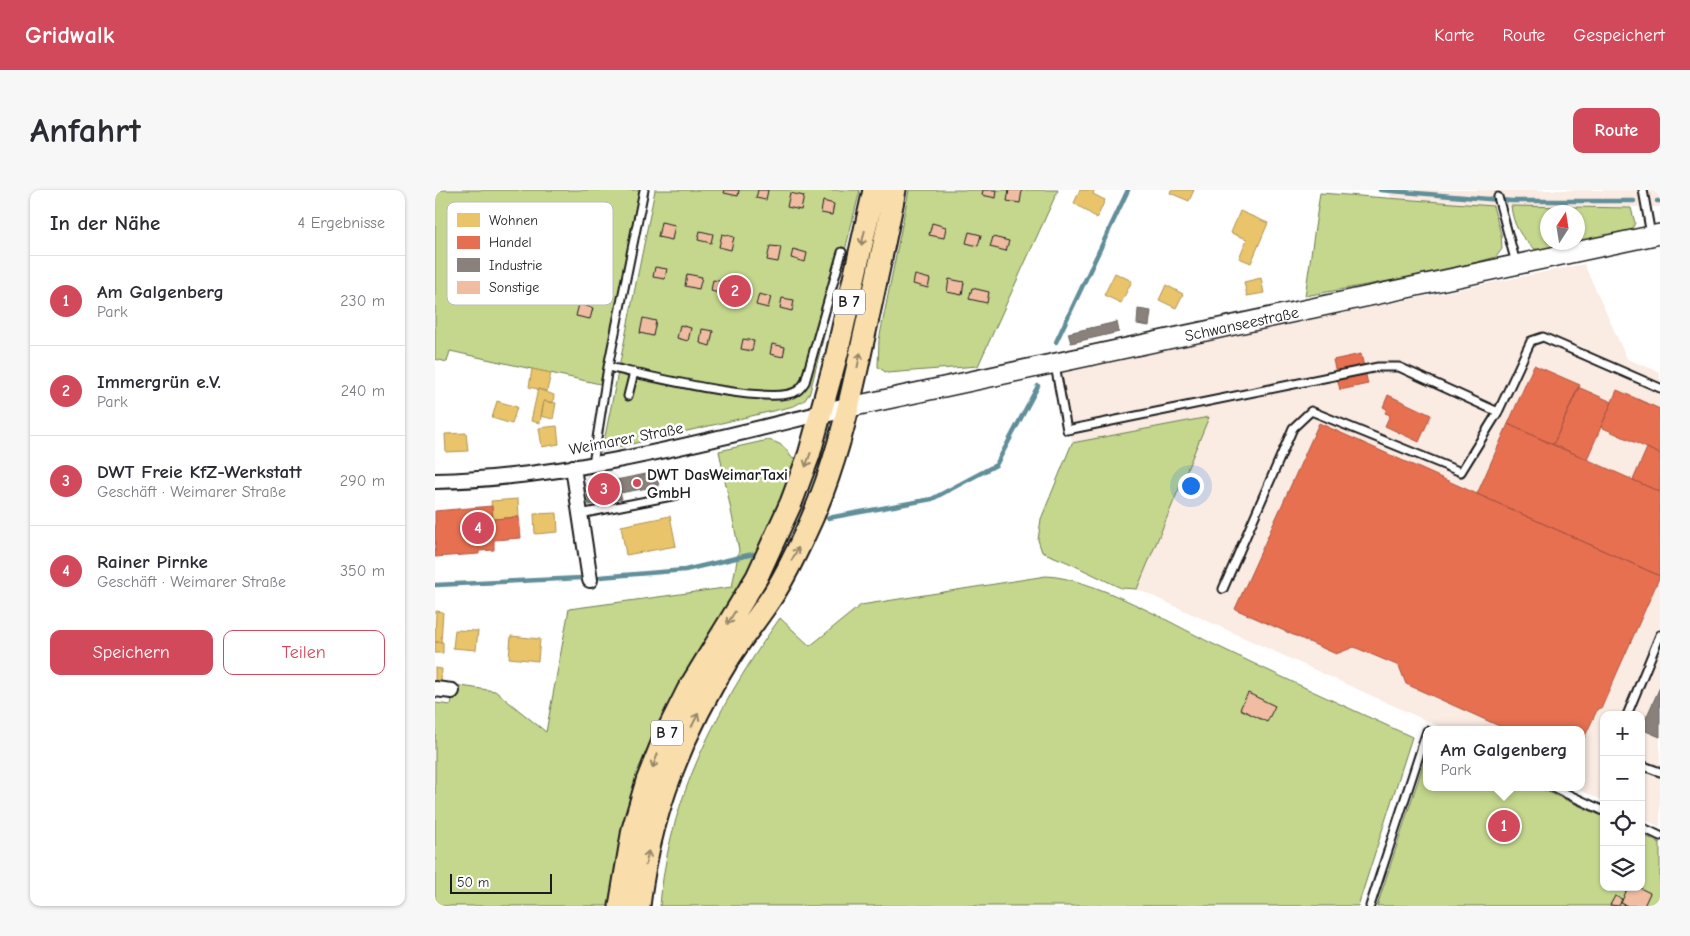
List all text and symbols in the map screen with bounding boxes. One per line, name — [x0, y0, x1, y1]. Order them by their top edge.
text: Gridwalk — [25, 21, 114, 49]
text: Karte — [1434, 25, 1474, 46]
text: Route — [1502, 25, 1545, 46]
text: Gespeichert — [1573, 25, 1665, 46]
button: Route — [1573, 108, 1660, 153]
text: Anfahrt — [30, 110, 141, 151]
legend — [447, 202, 613, 305]
north arrow — [1540, 205, 1585, 250]
text: In der Nähe — [50, 211, 160, 235]
text: Wohnen — [489, 212, 538, 229]
text: 4 Ergebnisse — [298, 214, 385, 232]
one-way arrow — [858, 229, 868, 245]
text: Handel — [489, 234, 532, 251]
text: Industrie — [489, 257, 542, 274]
pin: 2 — [719, 272, 751, 310]
text: Sonstige — [489, 279, 539, 296]
text: Am Galgenberg — [97, 281, 224, 303]
road number: B 7 — [833, 290, 865, 314]
text: 1 — [63, 292, 69, 310]
text: 230 m — [340, 292, 385, 310]
text: Park — [97, 303, 128, 321]
street label: Schwanseestraße — [1183, 303, 1300, 345]
one-way arrow — [855, 353, 864, 369]
text: Immergrün e.V. — [97, 371, 221, 393]
text: 2 — [62, 382, 70, 400]
text: 240 m — [341, 382, 385, 400]
text: Park — [97, 393, 128, 411]
street label: Weimarer Straße — [568, 419, 685, 459]
one-way arrow — [803, 451, 812, 467]
text: DWT Freie KfZ-Werkstatt — [97, 461, 302, 483]
place label: DWT DasWeimarTaxi GmbH — [647, 466, 788, 502]
pin: 3 — [588, 470, 620, 508]
text: 3 — [62, 472, 70, 490]
text: 290 m — [340, 472, 385, 490]
your location — [1178, 473, 1204, 499]
marker: DWT DasWeimarTaxi GmbH — [631, 477, 643, 489]
text: Geschäft · Weimarer Straße — [97, 483, 286, 501]
pin: 4 — [462, 509, 494, 547]
one-way arrow — [790, 546, 800, 561]
text: Rainer Pirnke — [97, 551, 208, 573]
text: 4 — [62, 562, 70, 580]
text: 350 m — [340, 562, 385, 580]
text: Geschäft · Weimarer Straße — [97, 573, 286, 591]
one-way arrow — [725, 610, 735, 624]
button: Speichern — [50, 630, 213, 675]
button: Teilen — [223, 630, 385, 675]
map controls — [1600, 711, 1645, 891]
button: + — [1600, 711, 1645, 756]
one-way arrow — [691, 713, 700, 728]
road number: B 7 — [651, 720, 683, 746]
popup — [1423, 726, 1585, 791]
text: Am Galgenberg — [1441, 739, 1567, 761]
one-way arrow — [650, 753, 659, 769]
button: − — [1600, 756, 1645, 801]
text: Park — [1441, 761, 1471, 779]
button: locate — [1600, 801, 1645, 846]
pin: 1 — [1488, 807, 1520, 845]
button: layers — [1600, 846, 1645, 891]
one-way arrow — [643, 850, 652, 866]
scale bar — [450, 871, 553, 894]
text: 50 m — [457, 874, 489, 891]

